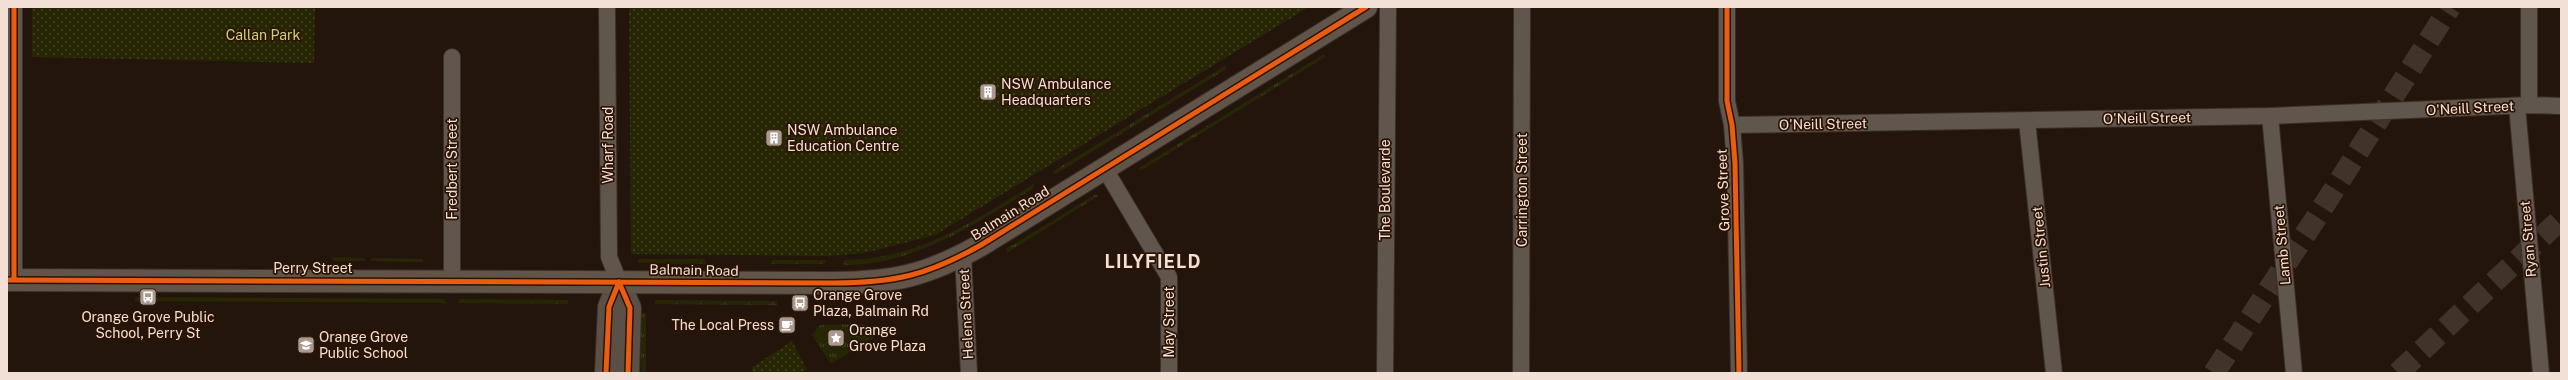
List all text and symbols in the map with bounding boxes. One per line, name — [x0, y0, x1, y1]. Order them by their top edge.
park label: Callan Park — [226, 27, 300, 43]
place label: NSW Ambulance Headquarters — [1001, 76, 1112, 108]
building icon: NSW Ambulance Headquarters — [978, 82, 998, 102]
street label: O'Neill Street — [2426, 98, 2514, 118]
street label: Wharf Road — [600, 107, 616, 183]
street label: O'Neill Street — [2103, 109, 2191, 127]
street label: O'Neill Street — [1779, 115, 1867, 133]
street label: Fredbert Street — [444, 118, 460, 220]
place label: NSW Ambulance Education Centre — [787, 122, 899, 154]
building icon: NSW Ambulance Education Centre — [764, 128, 784, 148]
street label: Carrington Street — [1514, 133, 1530, 247]
street label: The Boulevarde — [1377, 139, 1393, 241]
street label: Grove Street — [1714, 149, 1732, 231]
street label: Balmain Road — [968, 183, 1052, 243]
street label: Ryan Street — [2517, 200, 2539, 278]
street label: Lamb Street — [2271, 204, 2293, 286]
street label: Justin Street — [2029, 205, 2053, 289]
district label: LILYFIELD — [1105, 251, 1201, 272]
street label: Perry Street — [273, 260, 353, 276]
street label: Balmain Road — [649, 261, 739, 279]
street label: Helena Street — [956, 268, 976, 360]
street label: May Street — [1161, 286, 1177, 358]
bus stop icon: Orange Grove Public School, Perry St — [138, 287, 158, 307]
place label: Orange Grove Plaza, Balmain Rd — [813, 287, 929, 319]
bus stop icon: Orange Grove Plaza, Balmain Rd — [790, 293, 810, 313]
place label: Orange Grove Public School, Perry St — [81, 309, 215, 341]
cafe icon: The Local Press — [777, 315, 797, 335]
place label: The Local Press — [671, 317, 774, 333]
place label: Orange Grove Plaza — [849, 322, 926, 354]
place icon: Orange Grove Plaza — [826, 328, 846, 348]
place label: Orange Grove Public School — [319, 329, 408, 361]
school or university icon: Orange Grove Public School — [296, 335, 316, 355]

